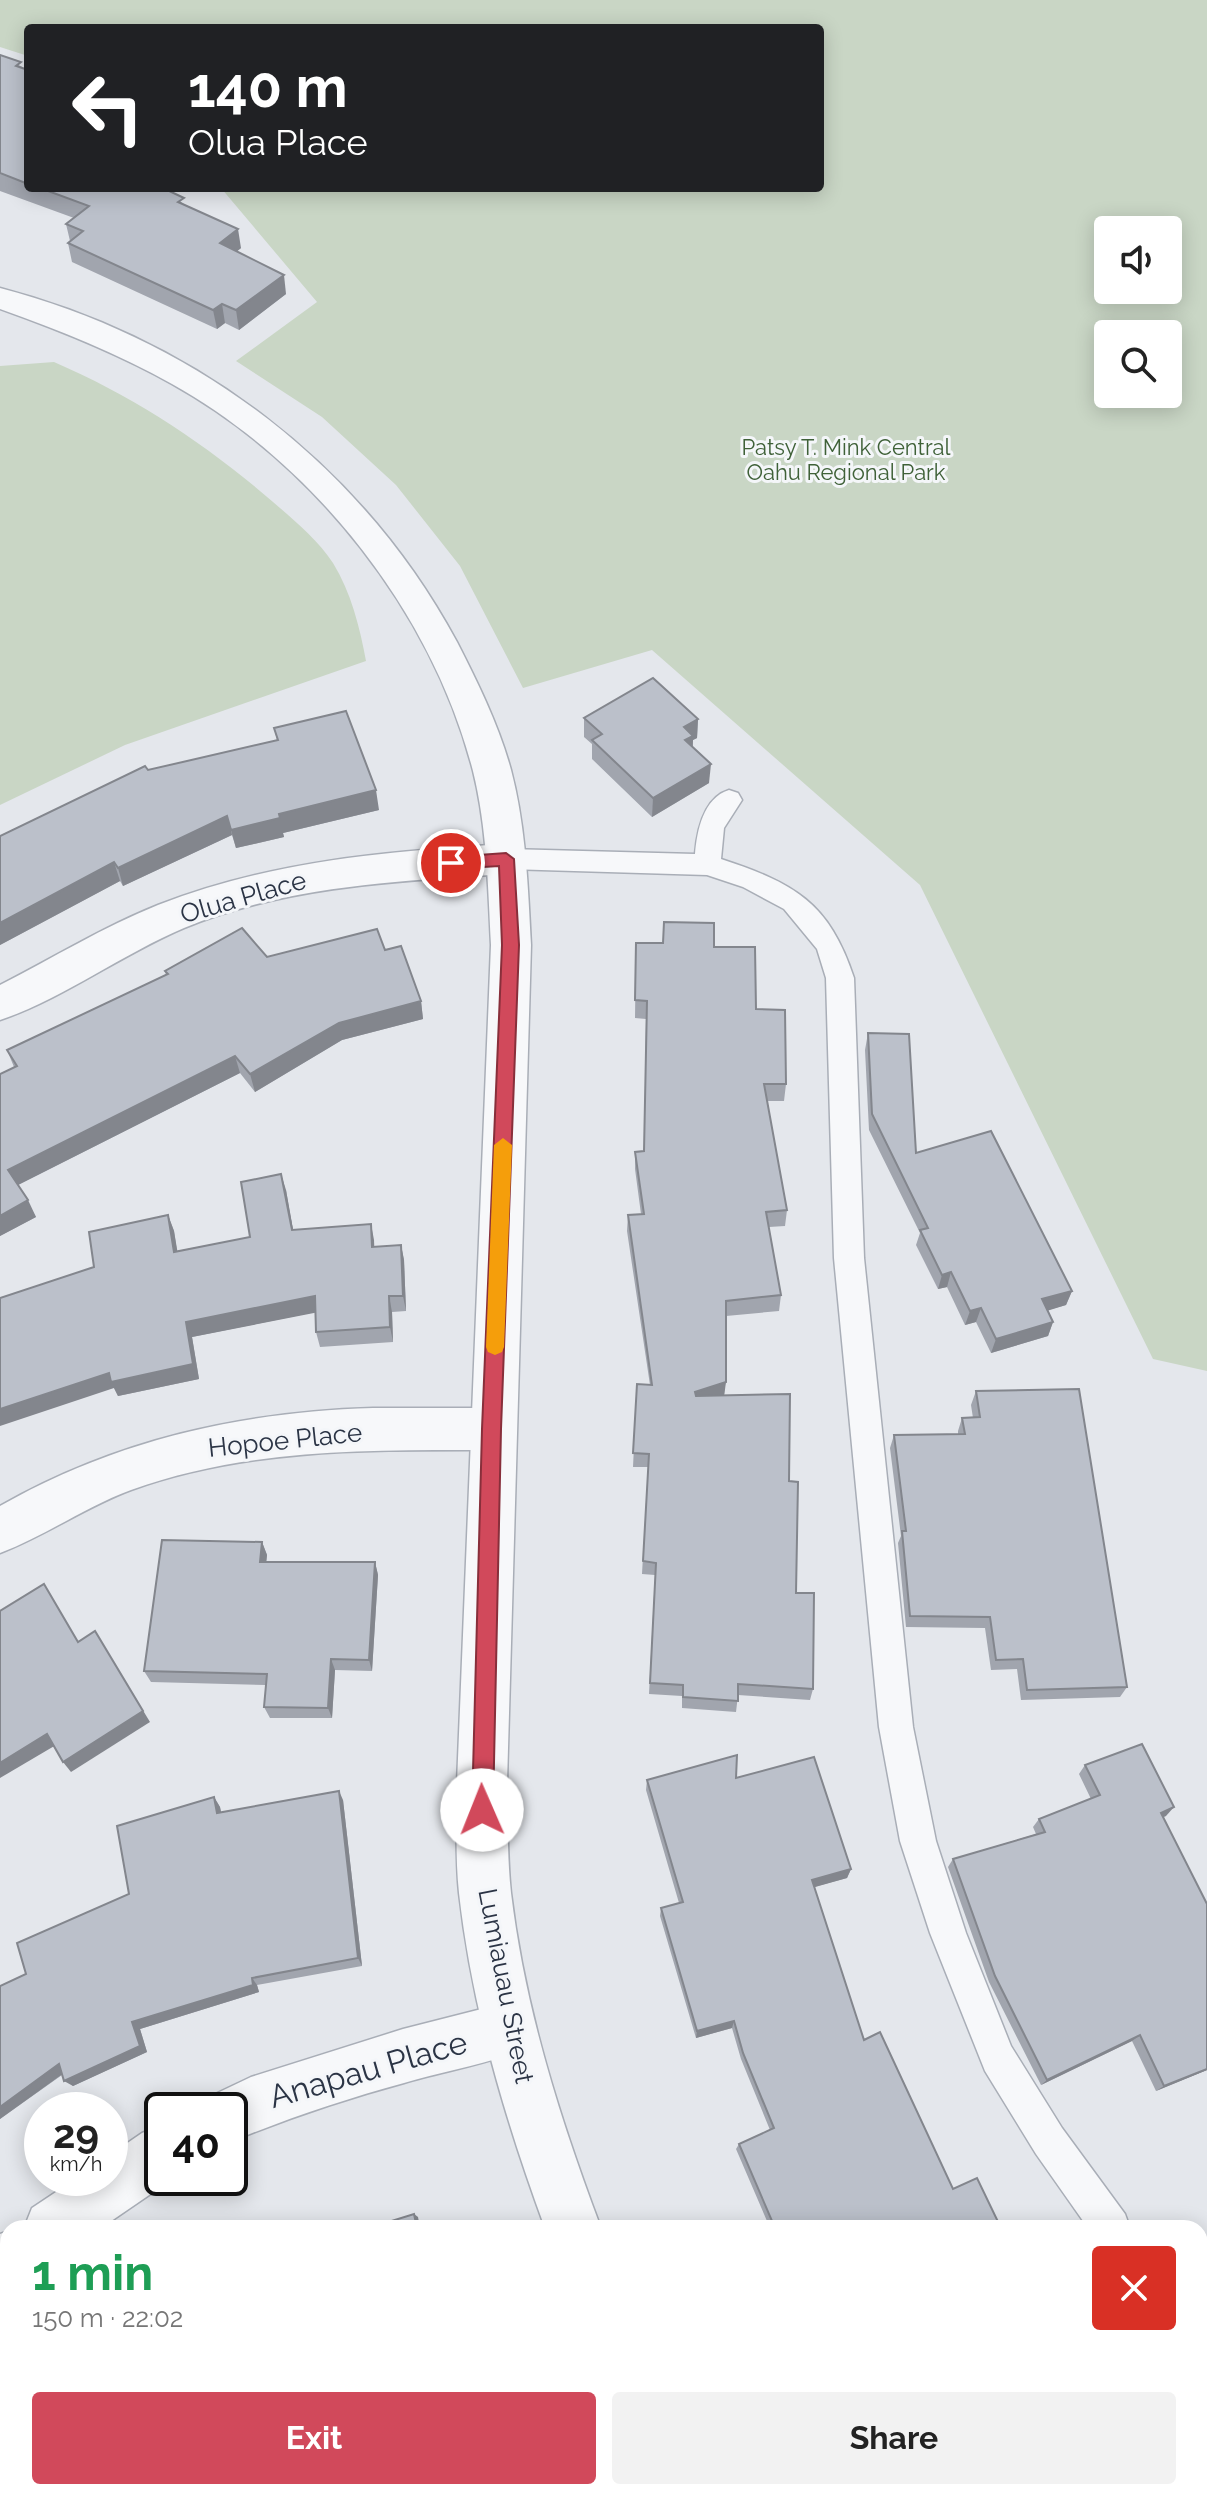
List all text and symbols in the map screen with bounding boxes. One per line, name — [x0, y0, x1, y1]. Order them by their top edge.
text: 140 m — [188, 54, 348, 120]
icon: left — [56, 56, 160, 160]
text: Olua Place — [188, 121, 368, 163]
map controls — [1094, 216, 1182, 408]
button: sound — [1094, 216, 1182, 304]
button: search — [1094, 320, 1182, 408]
park label: Patsy T. Mink Central Oahu Regional Park — [741, 434, 951, 485]
pin — [417, 829, 485, 897]
icon: arrive — [429, 841, 473, 885]
street label: Olua Place — [177, 865, 309, 929]
street label: Hopoe Place — [207, 1417, 363, 1463]
position arrow — [440, 1768, 524, 1852]
street label: Lumiauau Street — [472, 1886, 540, 2086]
street label: Anapau Place — [265, 2023, 471, 2115]
speed limit sign: 40 — [144, 2092, 248, 2196]
text: 29 — [53, 2110, 99, 2157]
text: km/h — [50, 2152, 102, 2176]
text: 1 min — [32, 2245, 153, 2301]
button: close — [1092, 2246, 1176, 2330]
text: 150 m · 22:02 — [32, 2303, 183, 2333]
button: Exit — [32, 2392, 596, 2484]
button: Share — [612, 2392, 1176, 2484]

